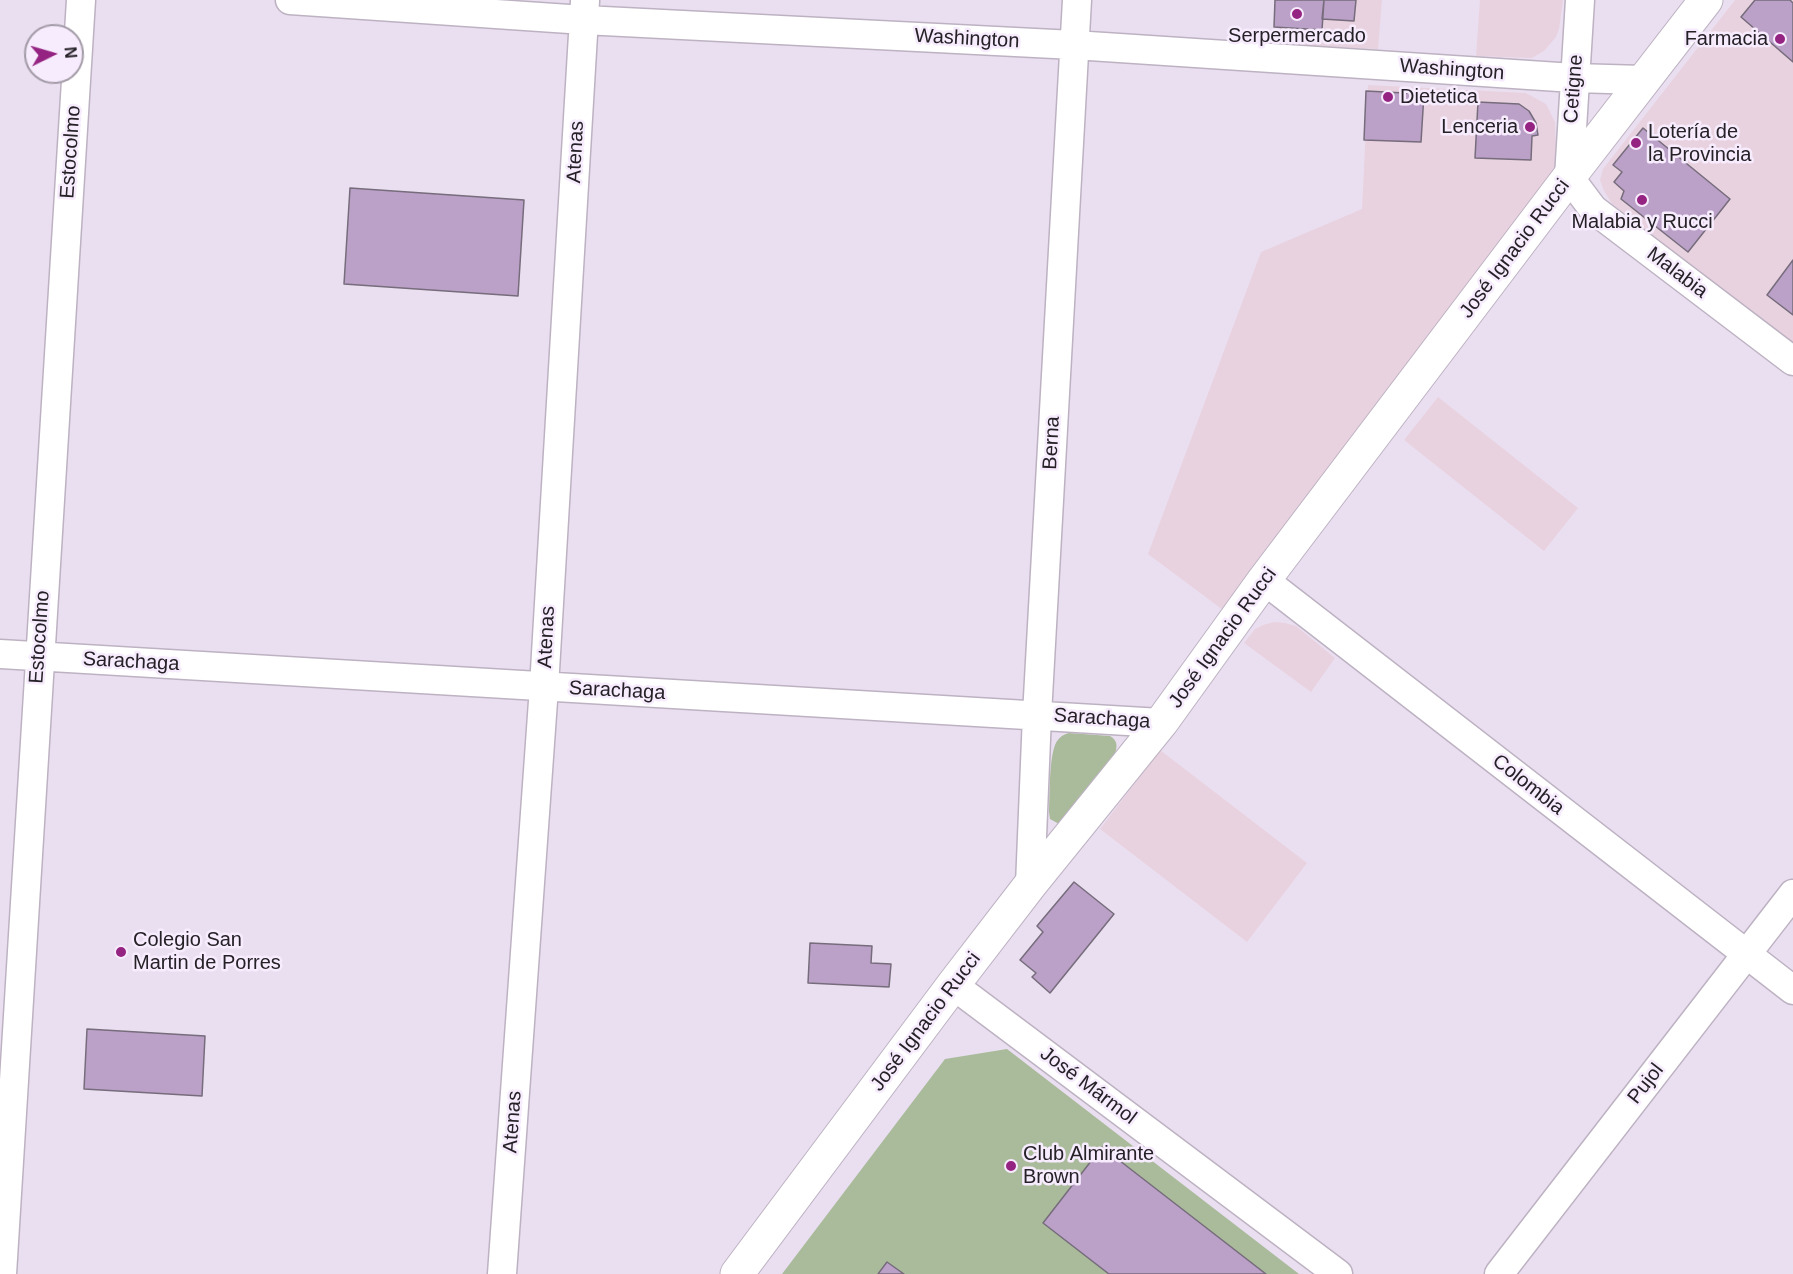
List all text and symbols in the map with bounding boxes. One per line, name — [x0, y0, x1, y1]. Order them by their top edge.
marker: Serpermercado — [1290, 7, 1304, 21]
north arrow — [24, 24, 84, 84]
street label: Washington — [914, 24, 1020, 54]
place label: Serpermercado — [1228, 24, 1366, 48]
place label: Farmacia — [1685, 27, 1768, 51]
marker: Farmacia — [1773, 32, 1787, 46]
text: N — [61, 46, 79, 59]
street label: Washington — [1399, 54, 1505, 86]
street label: Cetigne — [1560, 54, 1588, 124]
place label: Dietetica — [1400, 85, 1478, 109]
marker: Dietetica — [1381, 90, 1395, 104]
street label: Estocolmo — [56, 105, 86, 199]
place label: Lenceria — [1441, 115, 1518, 139]
street label: Atenas — [562, 120, 590, 184]
marker: Lenceria — [1523, 120, 1537, 134]
place label: Lotería de la Provincia — [1648, 120, 1751, 167]
marker: Lotería de la Provincia — [1629, 136, 1643, 150]
street label: José Ignacio Rucci — [1455, 175, 1575, 323]
marker: Malabia y Rucci — [1635, 193, 1649, 207]
place label: Malabia y Rucci — [1571, 210, 1713, 234]
street label: Malabia — [1642, 242, 1712, 304]
street label: Berna — [1039, 416, 1065, 470]
street label: José Ignacio Rucci — [1164, 563, 1282, 713]
street label: Estocolmo — [25, 590, 55, 684]
street label: Atenas — [533, 605, 561, 669]
street label: Sarachaga — [82, 647, 180, 677]
street label: Sarachaga — [568, 676, 666, 706]
street label: Sarachaga — [1053, 704, 1151, 734]
street label: Colombia — [1487, 750, 1569, 820]
place label: Colegio San Martin de Porres — [133, 928, 281, 975]
marker: Colegio San Martin de Porres — [114, 945, 128, 959]
street label: José Ignacio Rucci — [866, 948, 986, 1096]
street label: José Mármol — [1035, 1042, 1141, 1130]
street label: Pujol — [1623, 1059, 1669, 1109]
street label: Atenas — [499, 1090, 527, 1154]
place label: Club Almirante Brown — [1023, 1142, 1154, 1189]
marker: Club Almirante Brown — [1004, 1159, 1018, 1173]

